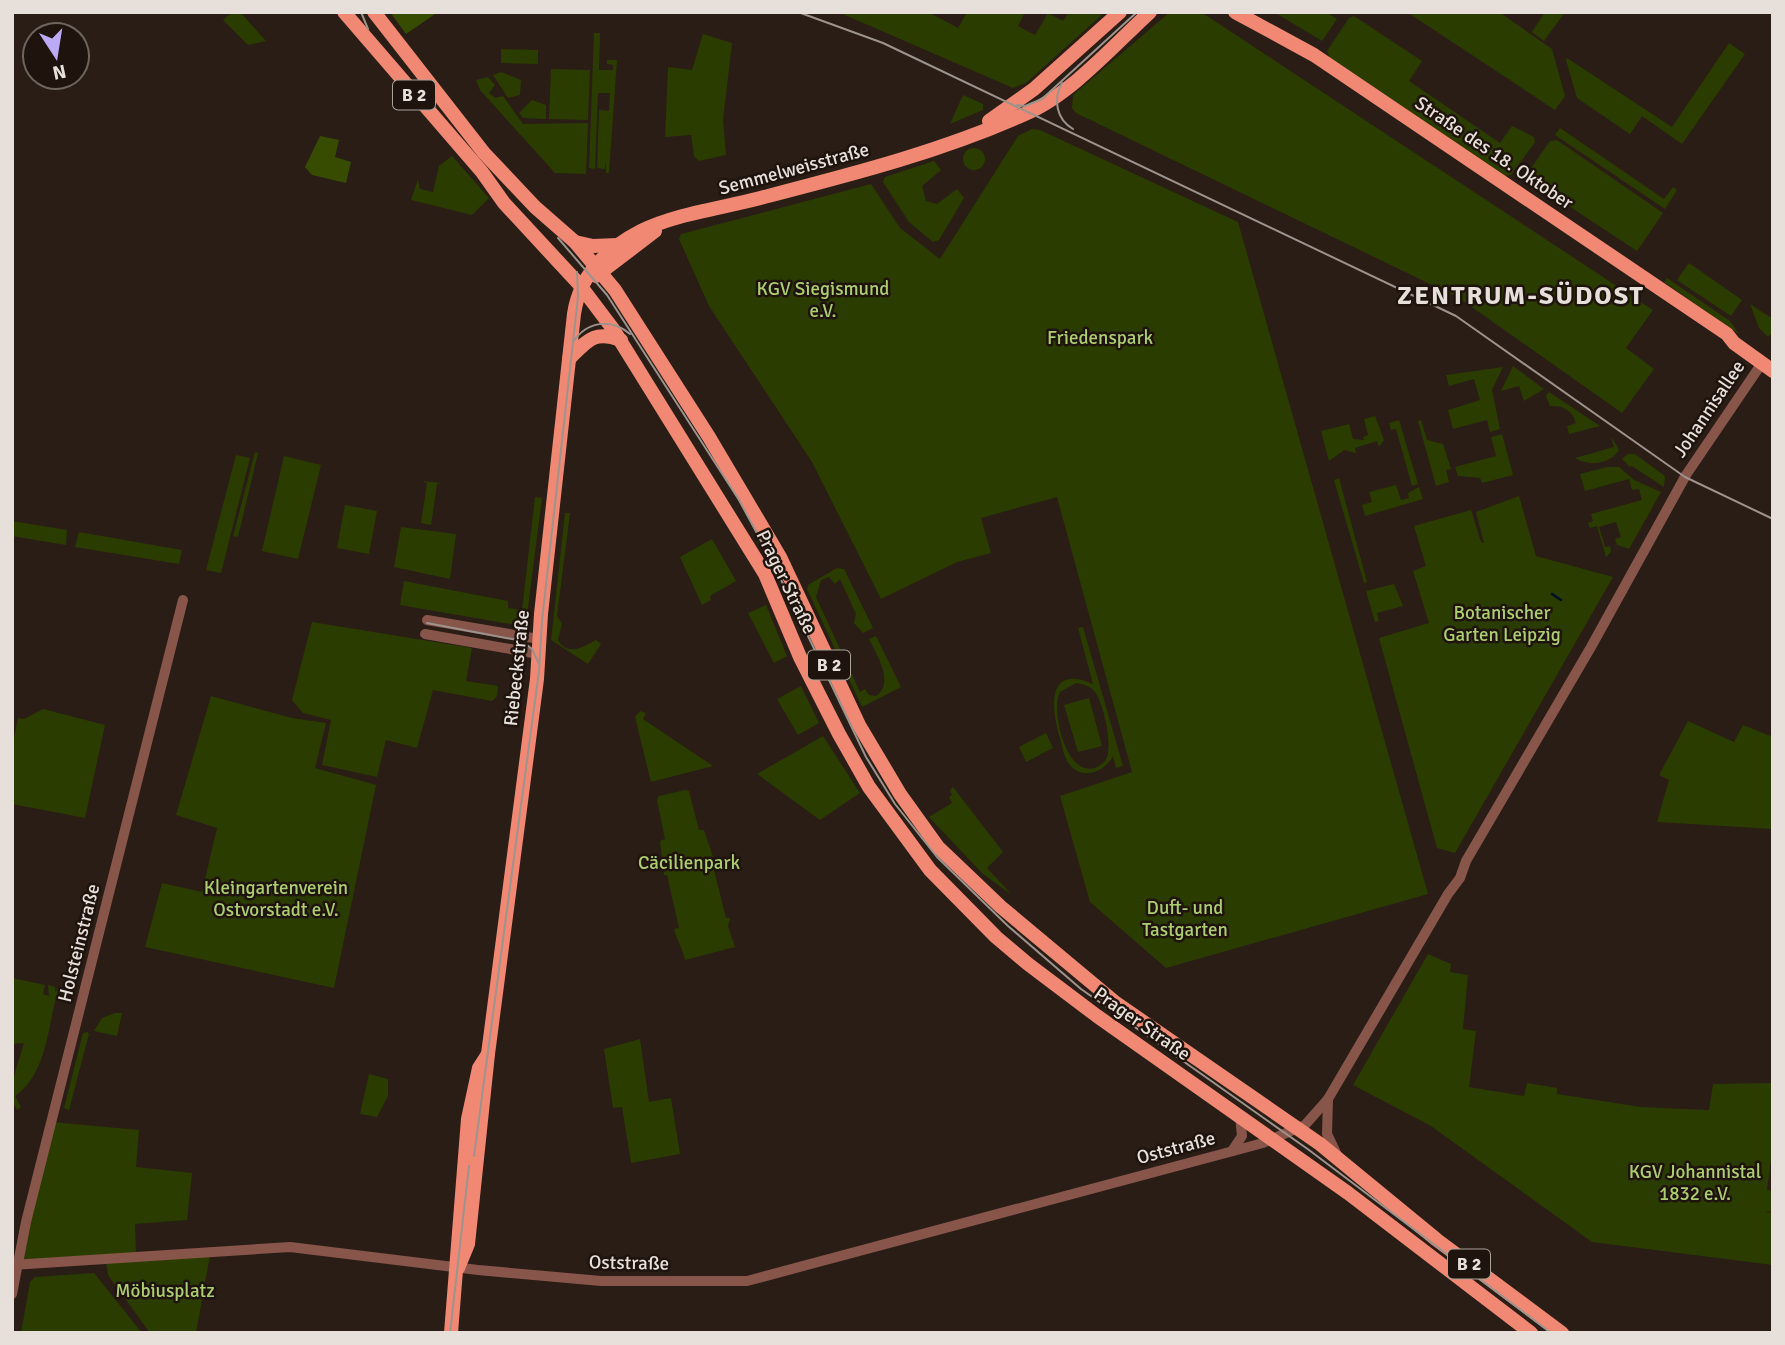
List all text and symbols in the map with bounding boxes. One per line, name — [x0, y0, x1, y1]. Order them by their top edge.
north arrow — [21, 21, 91, 91]
text: N — [50, 59, 68, 85]
road number: B 2 — [393, 80, 435, 110]
street label: Straße des 18. Oktober — [1410, 91, 1578, 215]
street label: Semmelweisstraße — [716, 137, 872, 201]
park label: KGV Siegismund e.V. — [757, 277, 889, 323]
district label: ZENTRUM-SÜDOST — [1397, 280, 1645, 312]
park label: Friedenspark — [1047, 326, 1153, 350]
street label: Johannisallee — [1668, 356, 1750, 462]
street label: Prager Straße — [751, 526, 821, 638]
park label: Botanischer Garten Leipzig — [1443, 601, 1561, 647]
street label: Riebeckstraße — [499, 609, 535, 727]
road number: B 2 — [808, 650, 850, 680]
park label: Cäcilienpark — [638, 851, 740, 875]
park label: Kleingartenverein Ostvorstadt e.V. — [204, 876, 348, 922]
street label: Holsteinstraße — [53, 881, 105, 1005]
park label: Duft- und Tastgarten — [1142, 896, 1228, 942]
street label: Prager Straße — [1089, 982, 1195, 1066]
street label: Oststraße — [1134, 1126, 1218, 1170]
park label: KGV Johannistal 1832 e.V. — [1629, 1160, 1761, 1206]
street label: Oststraße — [589, 1250, 669, 1276]
road number: B 2 — [1448, 1250, 1490, 1279]
park label: Möbiusplatz — [115, 1279, 215, 1303]

